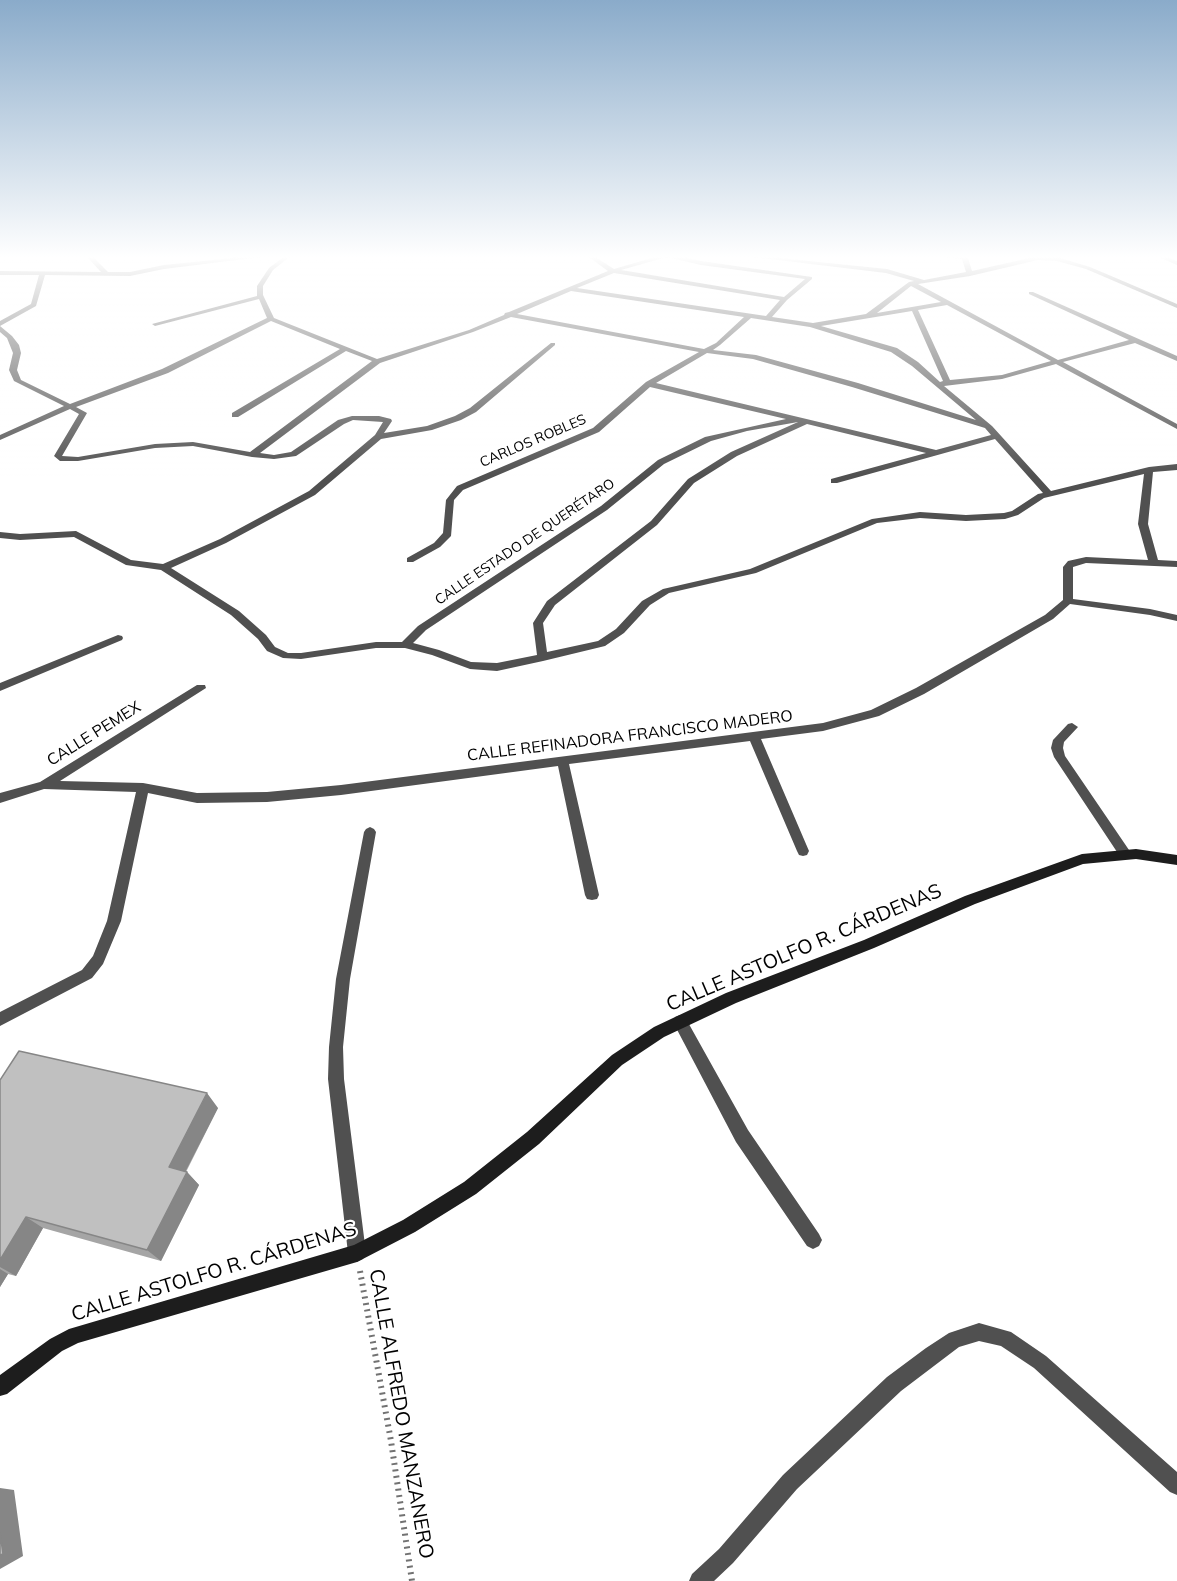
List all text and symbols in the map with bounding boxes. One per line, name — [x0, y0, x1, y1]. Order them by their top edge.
street label: CARLOS ROBLES — [477, 411, 589, 471]
street label: CALLE ESTADO DE QUERÉTARO — [432, 475, 618, 609]
street label: CALLE PEMEX — [44, 698, 144, 770]
street label: CALLE REFINADORA FRANCISCO MADERO — [466, 706, 794, 766]
street label: CALLE ASTOLFO R. CÁRDENAS — [663, 879, 945, 1017]
street label: CALLE ASTOLFO R. CÁRDENAS — [69, 1217, 359, 1327]
street label: CALLE ALFREDO MANZANERO — [364, 1267, 438, 1561]

